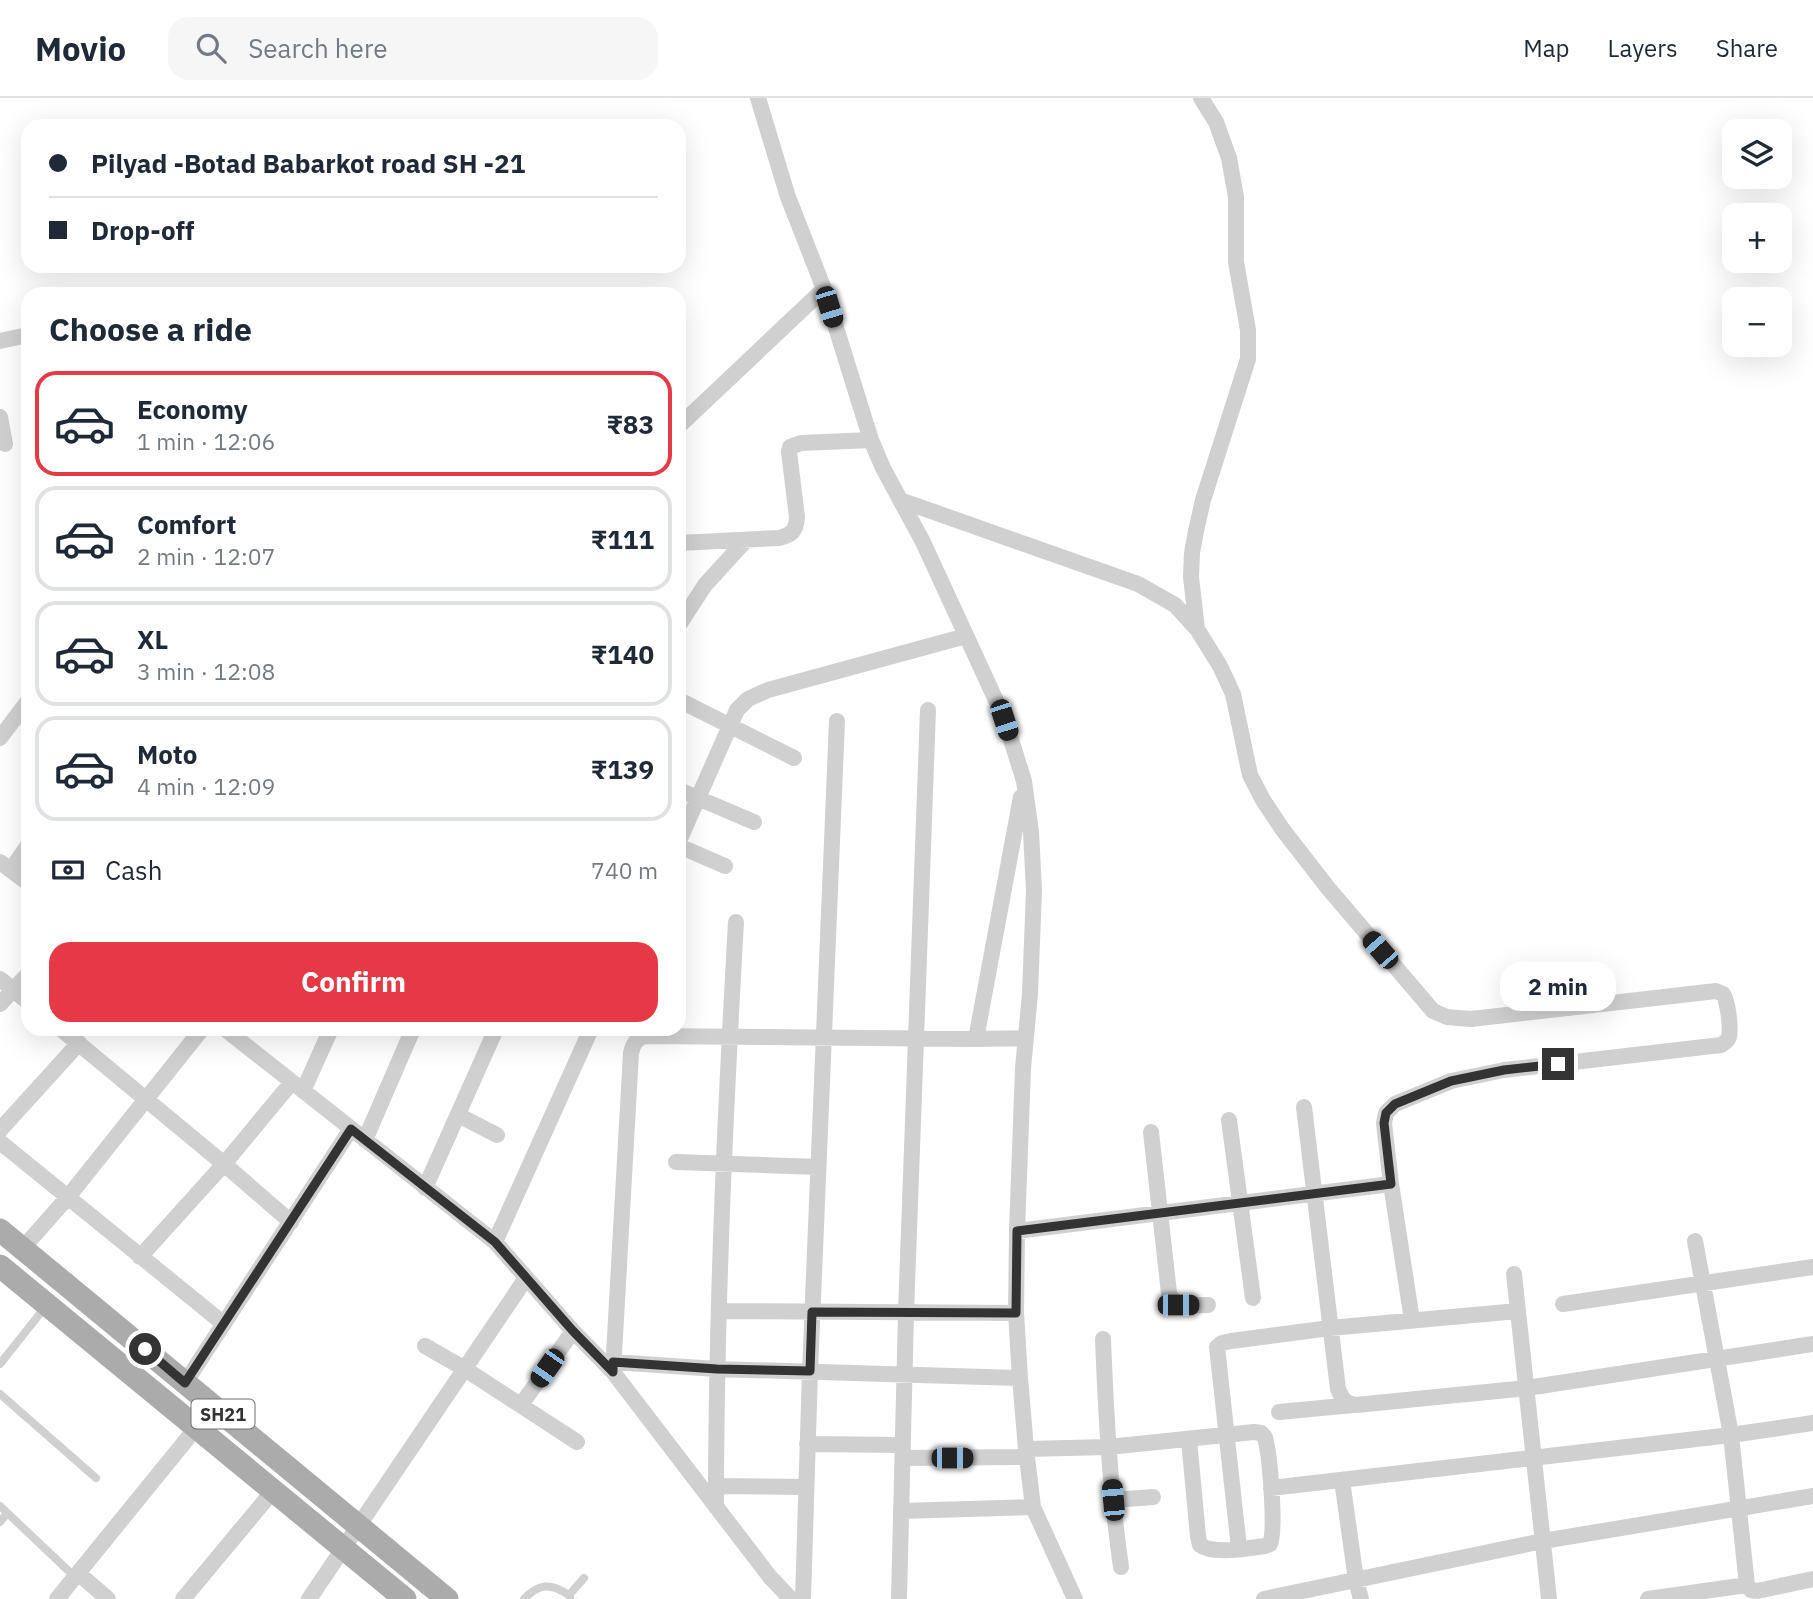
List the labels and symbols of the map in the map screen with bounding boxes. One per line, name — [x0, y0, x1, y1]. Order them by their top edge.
car — [813, 284, 846, 330]
car — [988, 697, 1021, 743]
car — [1359, 927, 1402, 973]
callout: 2 min — [1500, 962, 1616, 1012]
route end — [1542, 1048, 1574, 1080]
car — [1158, 1295, 1200, 1316]
route start — [129, 1333, 161, 1365]
car — [527, 1345, 568, 1391]
road number: SH21 — [192, 1400, 255, 1428]
car — [932, 1448, 974, 1469]
car — [1101, 1478, 1126, 1522]

